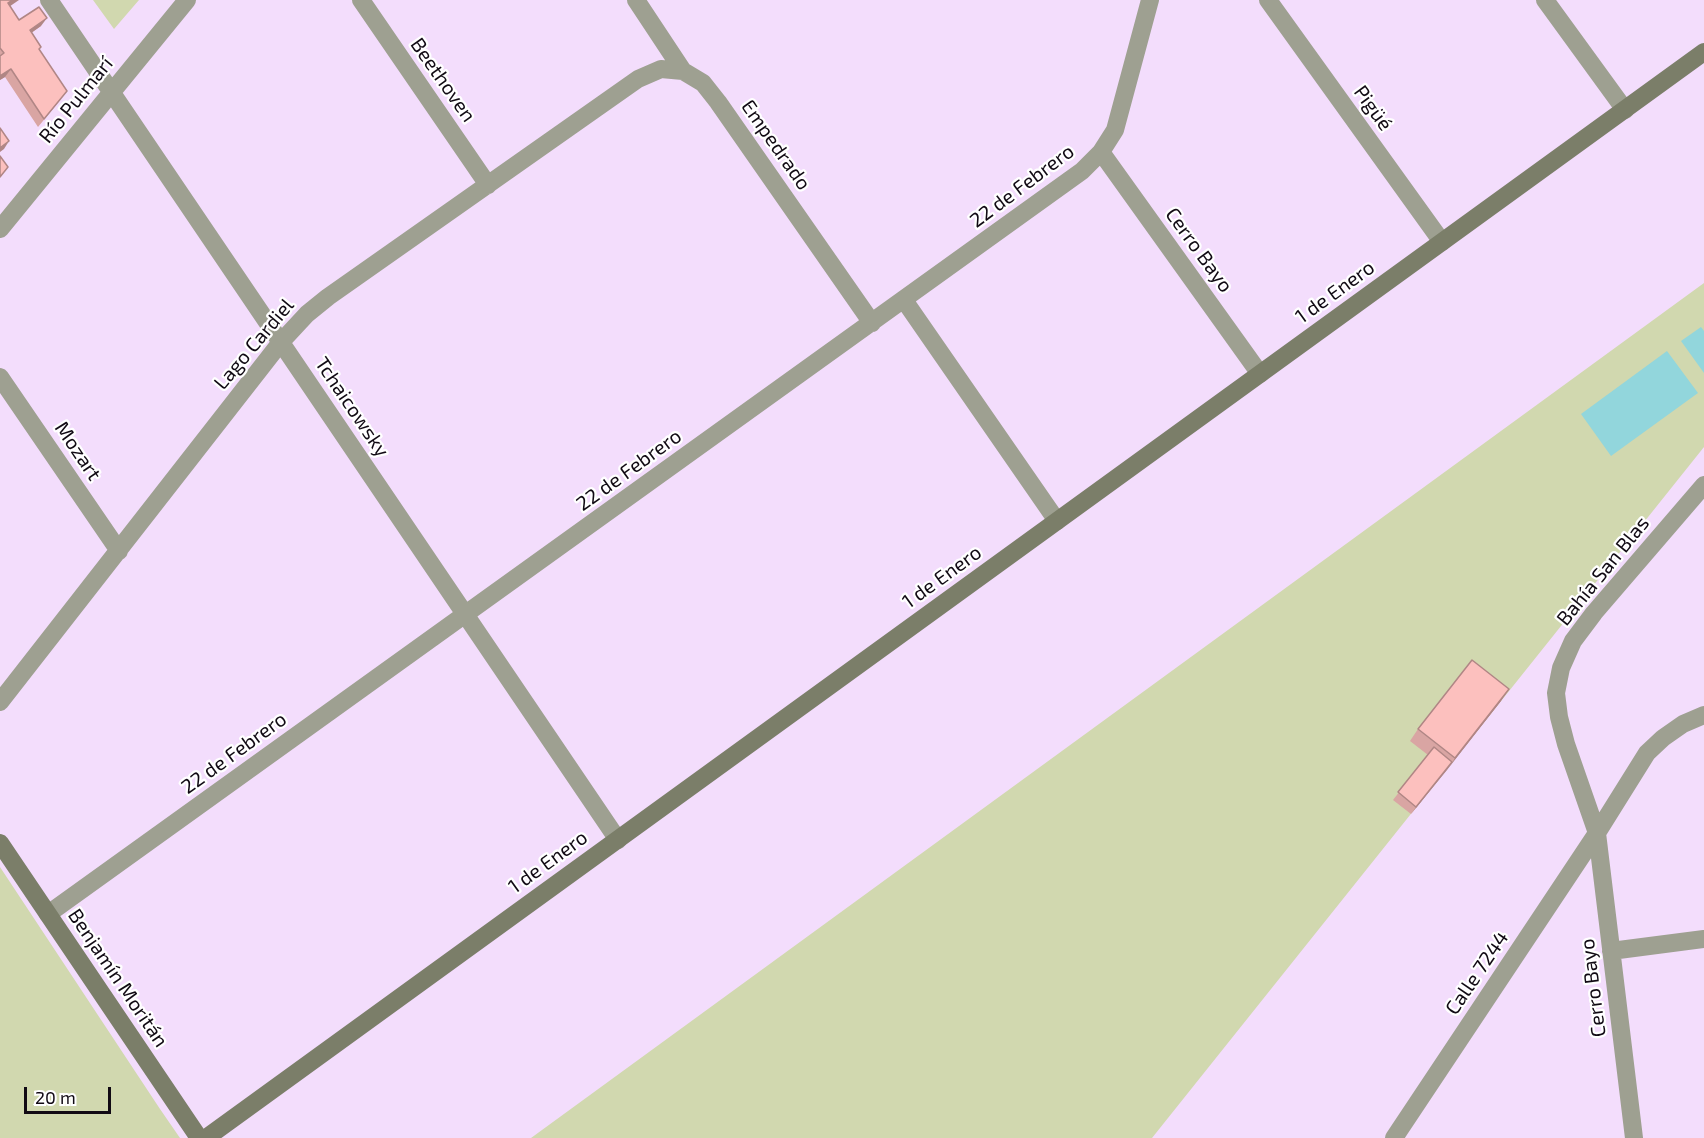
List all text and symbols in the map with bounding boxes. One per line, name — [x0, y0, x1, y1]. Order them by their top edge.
street label: Beethoven — [405, 33, 481, 127]
street label: Río Pulmarí — [34, 52, 118, 148]
street label: Pigüé — [1349, 81, 1397, 135]
street label: Empedrado — [736, 95, 816, 195]
street label: 22 de Febrero — [965, 139, 1079, 233]
street label: Cerro Bayo — [1160, 203, 1238, 297]
street label: 1 de Enero — [1291, 255, 1379, 329]
street label: Lago Cardiel — [209, 294, 299, 394]
street label: Tchaicowsky — [310, 353, 394, 461]
street label: Mozart — [50, 417, 106, 485]
street label: 22 de Febrero — [572, 424, 686, 516]
street label: Bahía San Blas — [1552, 512, 1654, 630]
street label: 1 de Enero — [898, 540, 986, 614]
street label: 22 de Febrero — [177, 707, 291, 799]
street label: 1 de Enero — [504, 825, 592, 899]
street label: Benjamín Moritán — [63, 904, 173, 1052]
street label: Calle 7244 — [1440, 927, 1514, 1019]
street label: Cerro Bayo — [1575, 937, 1611, 1039]
scale bar — [27, 1075, 114, 1113]
text: 20 m — [35, 1086, 76, 1108]

